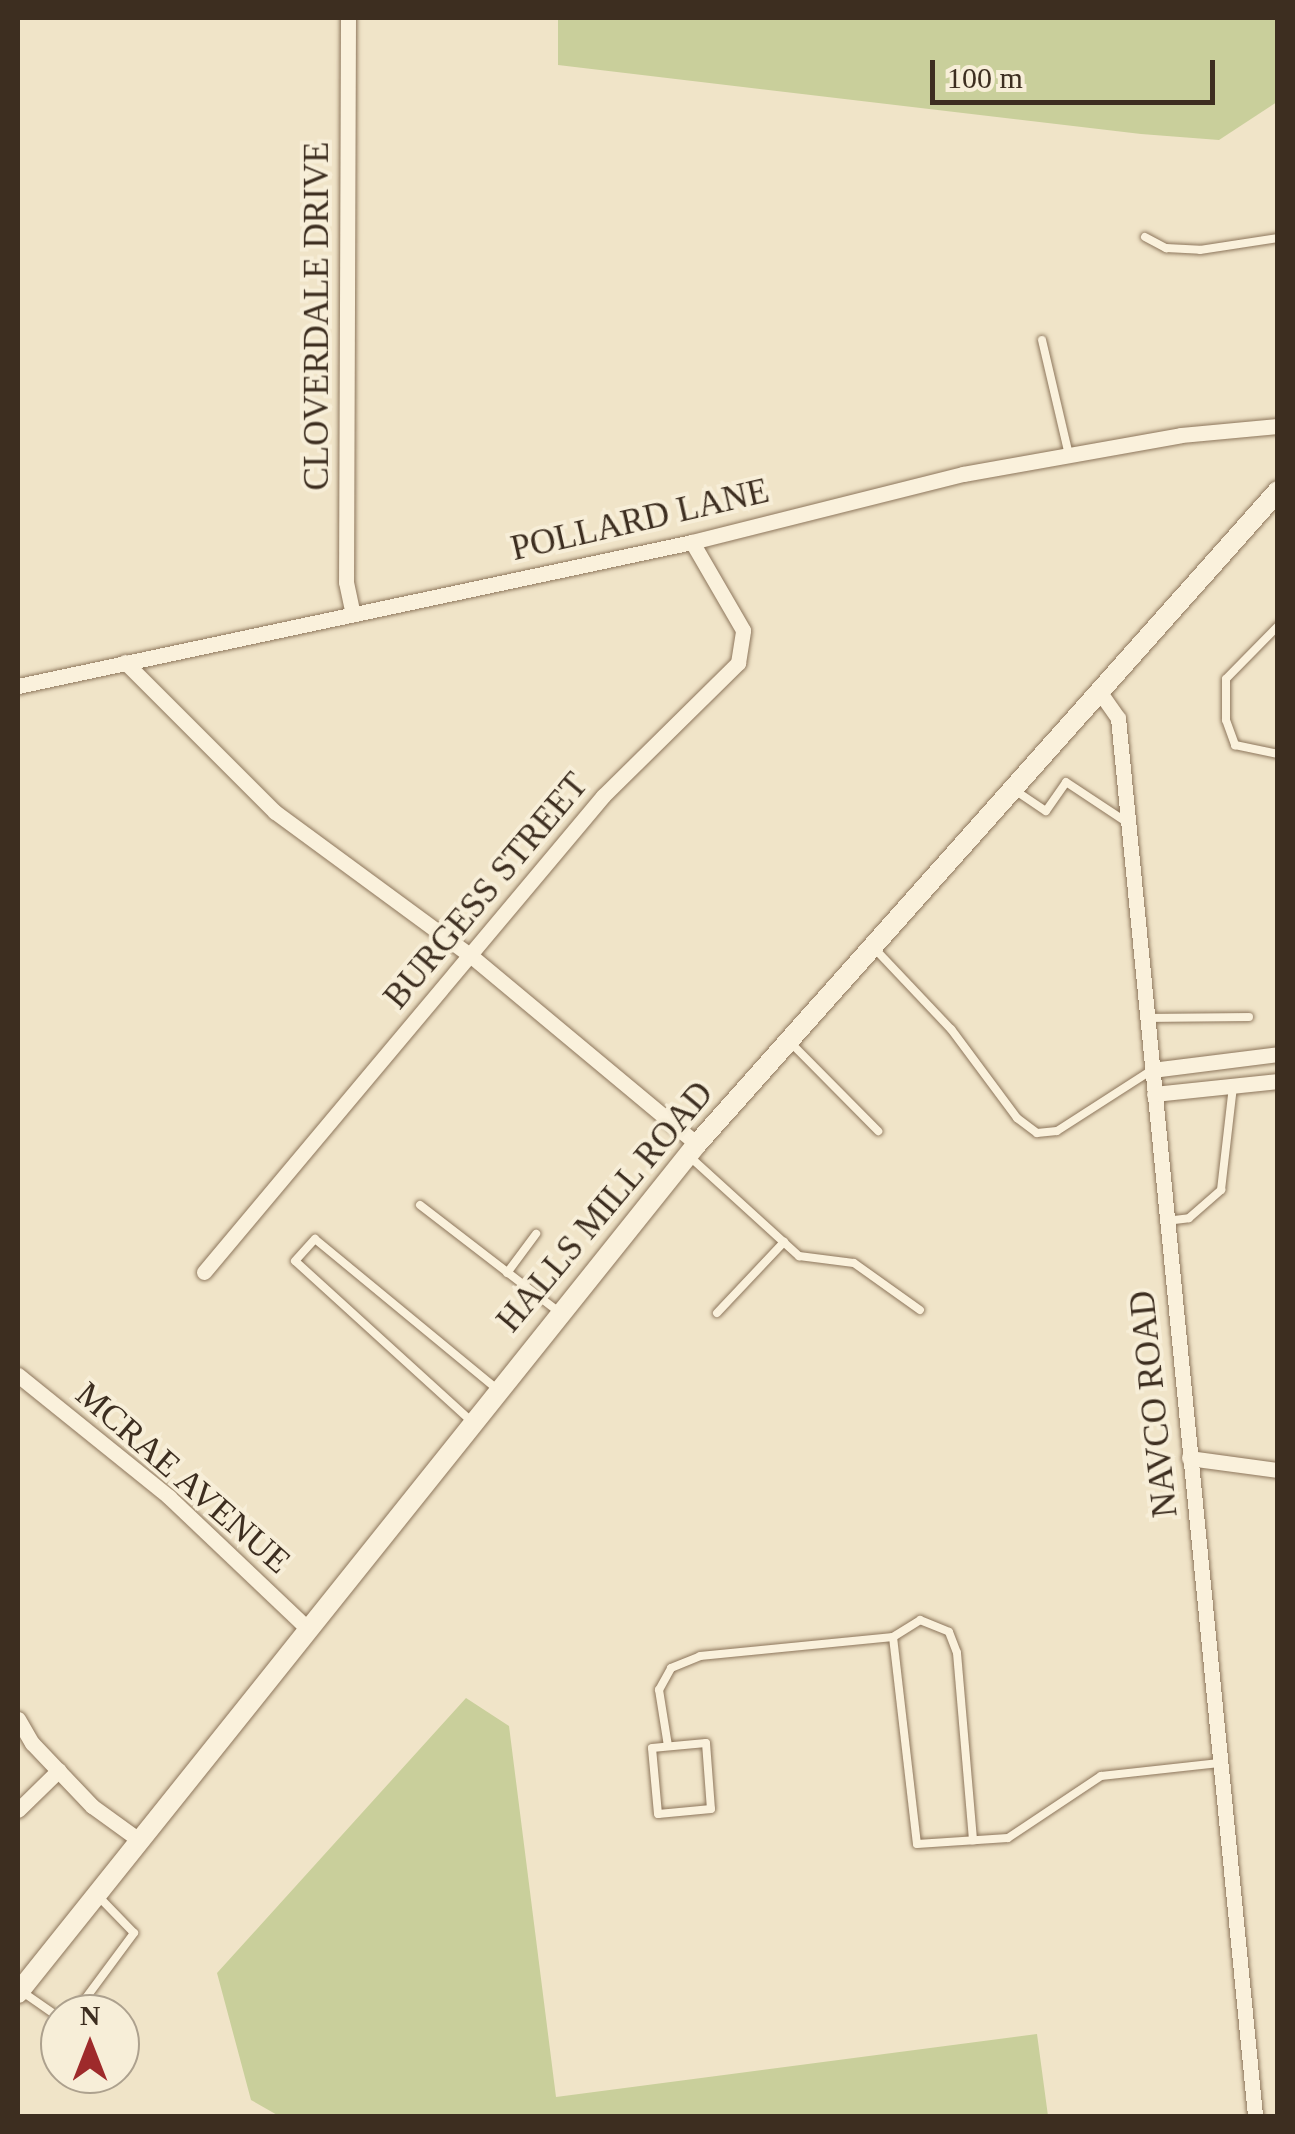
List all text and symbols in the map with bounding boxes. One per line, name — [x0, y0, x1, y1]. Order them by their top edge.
scale bar — [935, 40, 1220, 102]
text: 100 m — [947, 61, 1023, 94]
street label: CLOVERDALE DRIVE — [296, 142, 338, 490]
street label: POLLARD LANE — [507, 470, 773, 570]
street label: BURGESS STREET — [375, 765, 597, 1017]
street label: HALLS MILL ROAD — [488, 1073, 722, 1341]
street label: NAVCO ROAD — [1121, 1288, 1187, 1520]
street label: MCRAE AVENUE — [66, 1373, 300, 1583]
north arrow — [40, 1994, 140, 2094]
text: N — [80, 2000, 100, 2031]

